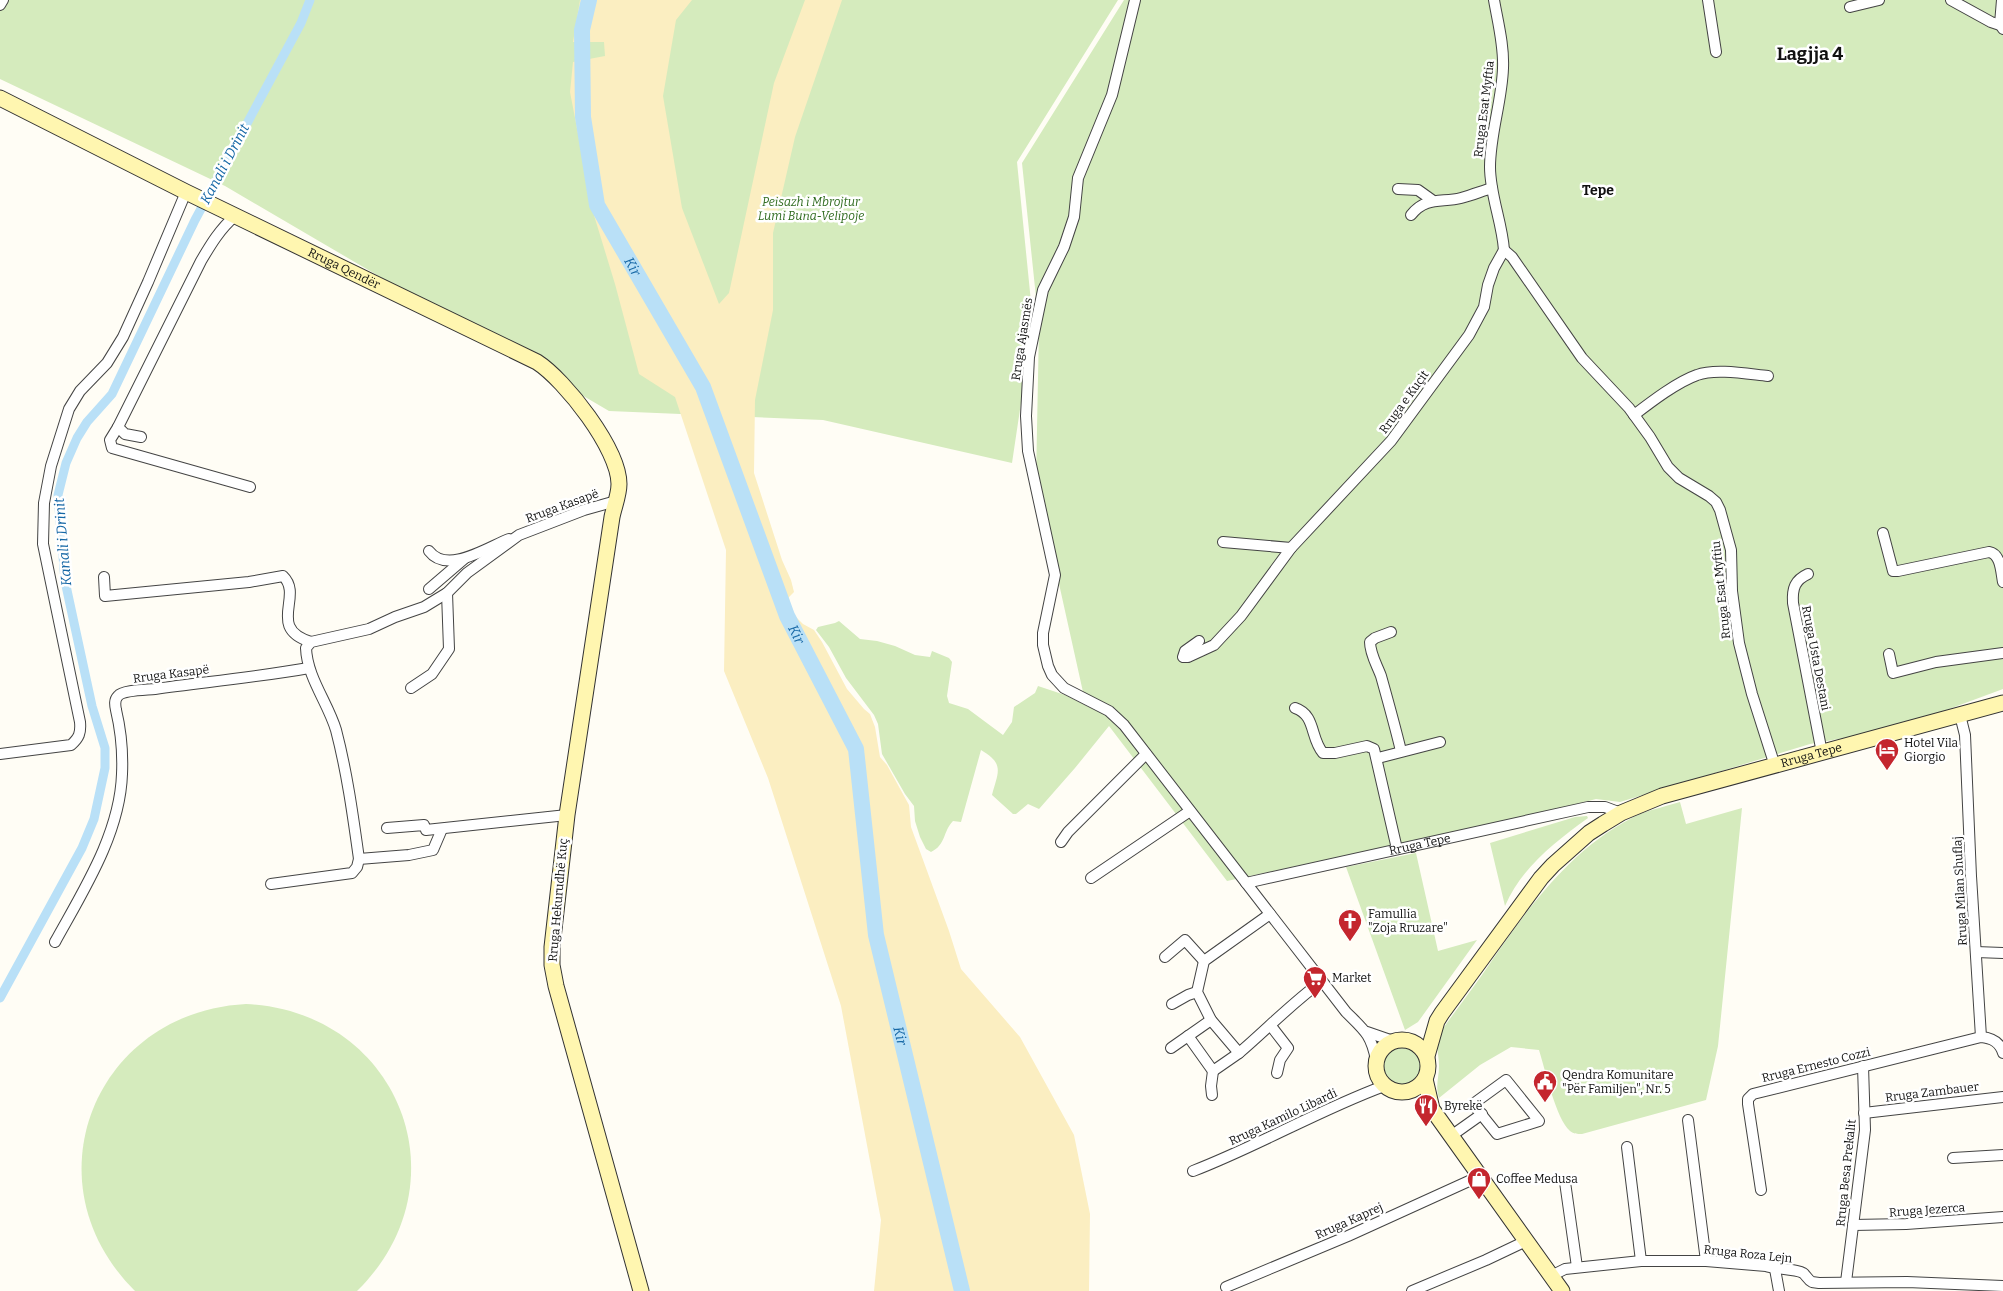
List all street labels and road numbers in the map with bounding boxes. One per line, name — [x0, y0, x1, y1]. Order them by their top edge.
street label: Rruga Esat Myftia — [1471, 59, 1497, 158]
street label: Rruga Qendër — [306, 245, 383, 292]
street label: Rruga Ajasmës — [1009, 296, 1035, 381]
street label: Rruga e Kuçit — [1376, 367, 1432, 436]
street label: Rruga Kasapë — [524, 486, 600, 526]
street label: Rruga Esat Myftiu — [1709, 540, 1733, 640]
street label: Rruga Usta Destani — [1799, 604, 1833, 712]
street label: Rruga Kasapë — [132, 662, 210, 686]
street label: Rruga Tepe — [1779, 740, 1843, 770]
street label: Rruga Tepe — [1388, 831, 1452, 858]
street label: Rruga Milan Shuflaj — [1950, 836, 1970, 946]
street label: Rruga Hekurudhë Kuç — [546, 838, 570, 962]
street label: Rruga Ernesto Cozzi — [1760, 1045, 1872, 1085]
street label: Rruga Zambauer — [1884, 1079, 1980, 1105]
street label: Rruga Kamilo Libardi — [1227, 1086, 1340, 1148]
street label: Rruga Besa Prekalit — [1833, 1118, 1859, 1227]
street label: Rruga Kaprej — [1313, 1200, 1385, 1242]
street label: Rruga Jezerca — [1889, 1200, 1966, 1220]
street label: Rruga Roza Lejn — [1703, 1242, 1793, 1266]

